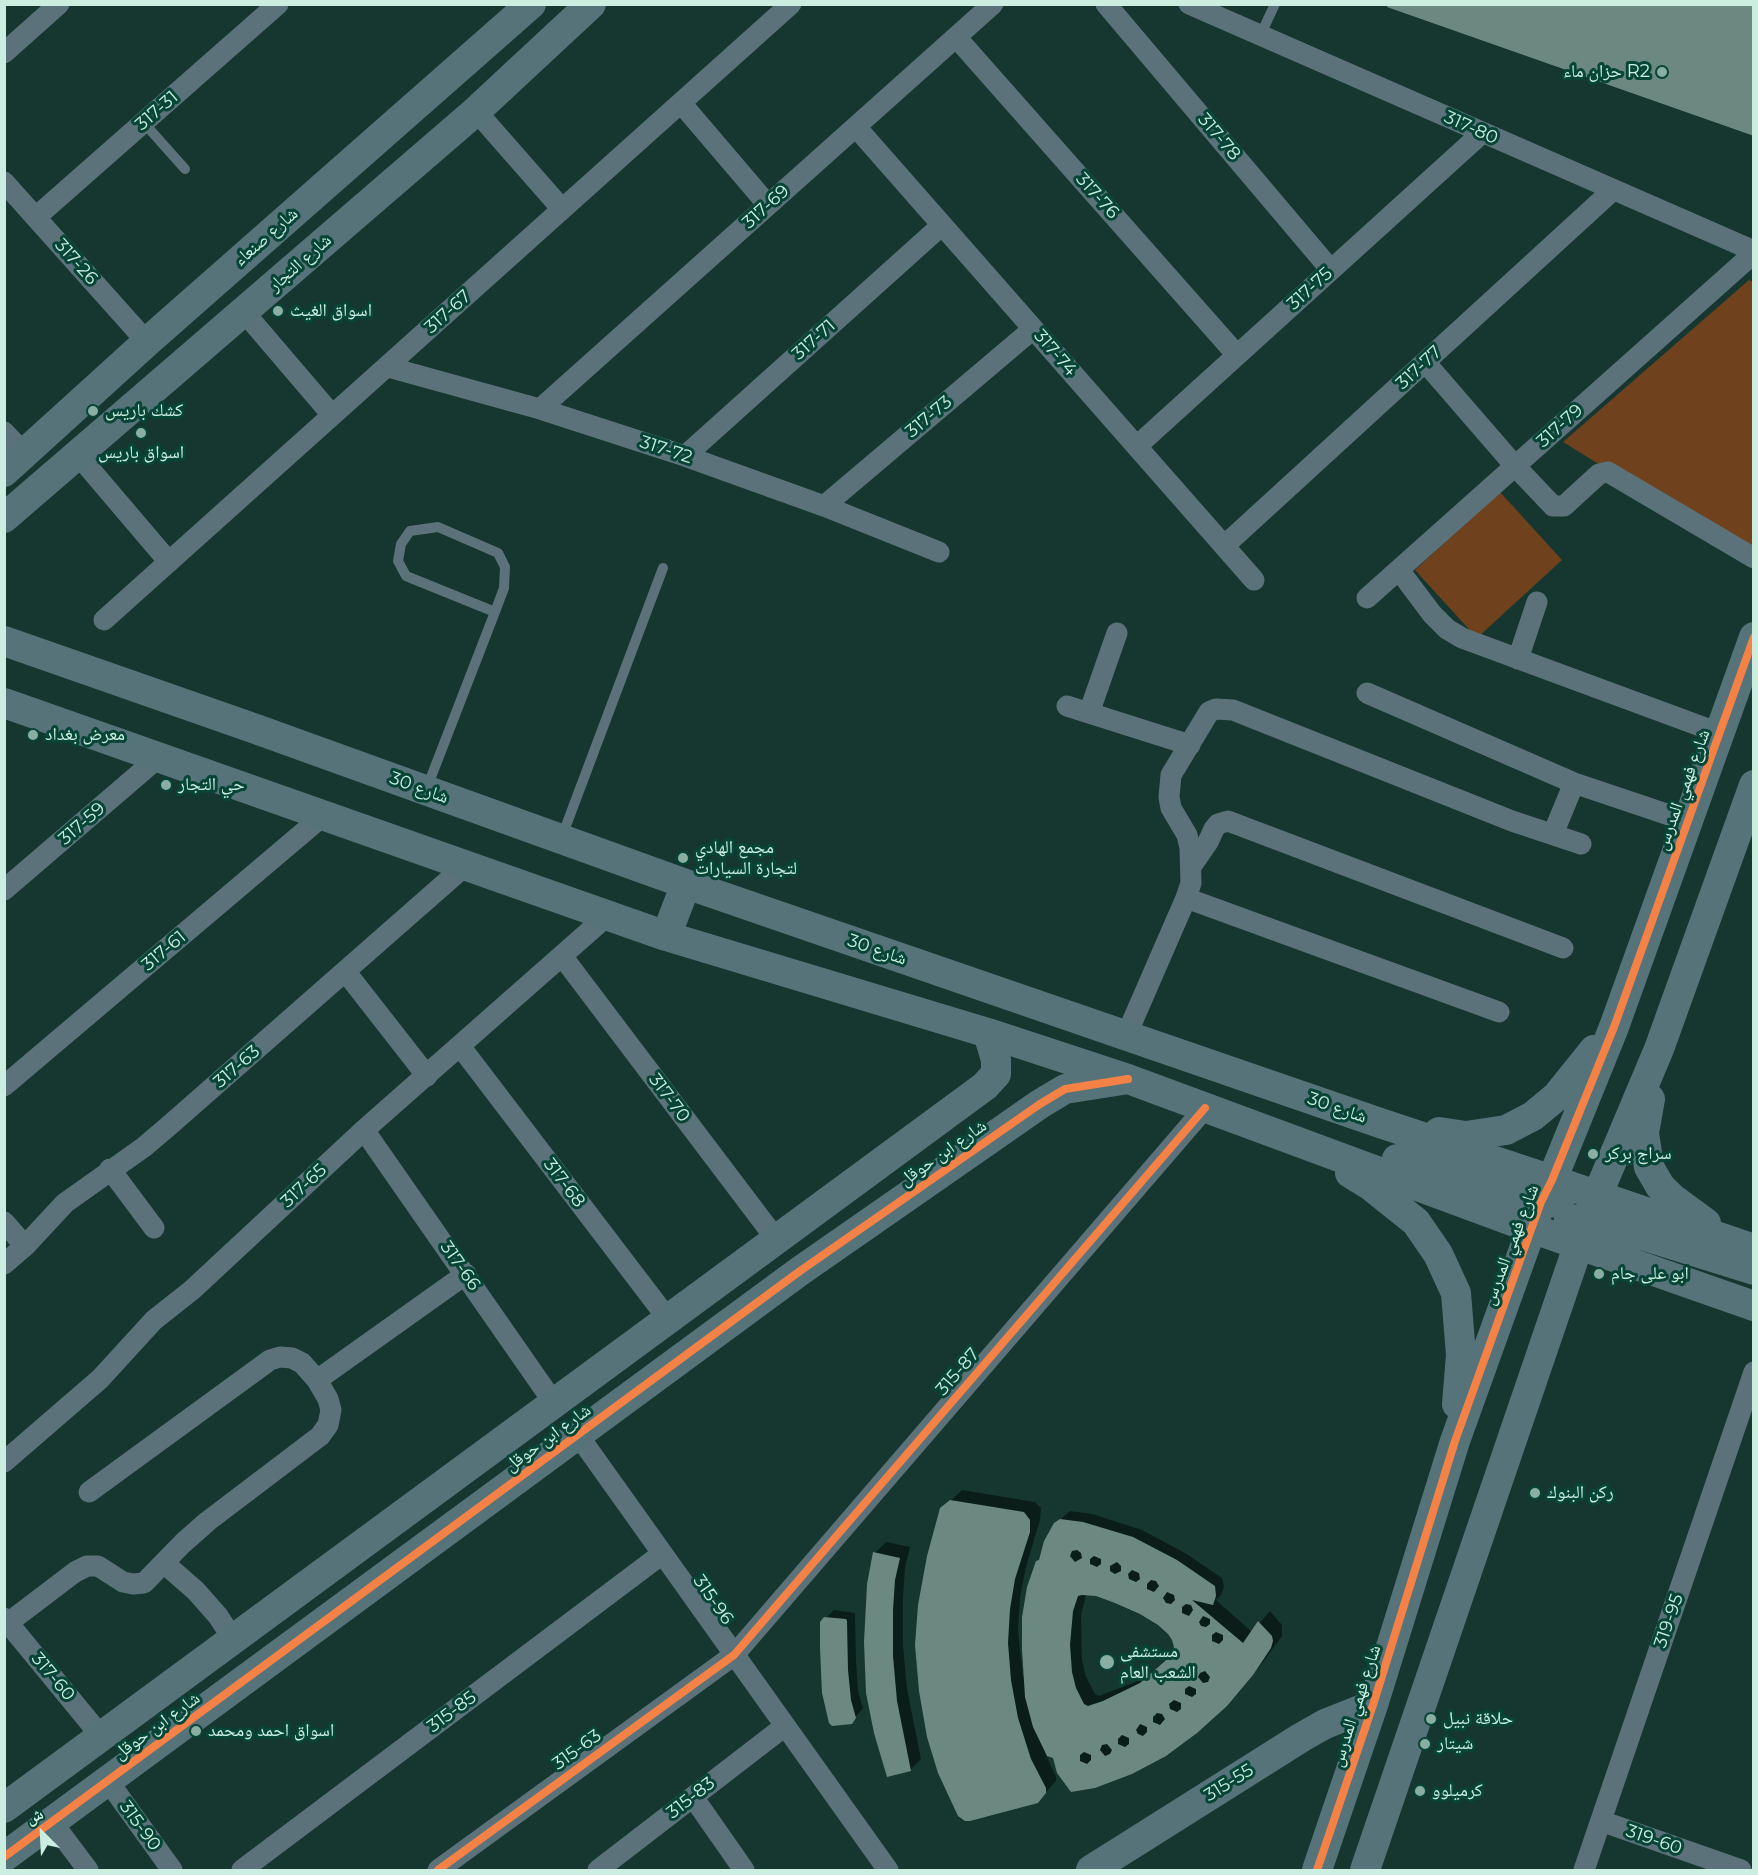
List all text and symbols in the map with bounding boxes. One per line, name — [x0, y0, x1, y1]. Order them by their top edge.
place label: حزان ماء R2 — [1563, 61, 1650, 83]
marker: حزان ماء R2 — [1655, 65, 1669, 79]
street label: 317-31 — [131, 87, 183, 135]
street label: 317-80 — [1441, 107, 1501, 149]
street label: 317-78 — [1193, 109, 1245, 165]
street label: 317-76 — [1071, 169, 1123, 223]
street label: 317-69 — [738, 180, 794, 234]
street label: شارع صنعاء — [229, 203, 303, 271]
street label: شارع التجار — [264, 230, 336, 296]
street label: 317-26 — [50, 235, 102, 289]
street label: 317-75 — [1283, 263, 1337, 315]
street label: 317-67 — [420, 286, 476, 338]
place label: اسواق الغيث — [290, 300, 372, 322]
marker: اسواق الغيث — [271, 304, 285, 318]
street label: 317-71 — [788, 315, 840, 365]
street label: 317-74 — [1029, 325, 1081, 381]
street label: 317-77 — [1392, 342, 1446, 394]
street label: 317-73 — [902, 391, 956, 443]
place label: كشك باريس — [105, 400, 183, 422]
street label: 317-79 — [1532, 400, 1588, 452]
marker: كشك باريس — [86, 404, 100, 418]
marker: اسواق باريس — [134, 426, 148, 440]
street label: 317-72 — [637, 431, 695, 469]
place label: اسواق باريس — [98, 442, 184, 464]
place label: معرض بغداد — [45, 724, 125, 746]
street label: شارع فهمي المدرس — [1651, 727, 1715, 853]
marker: معرض بغداد — [26, 728, 40, 742]
street label: شارع 30 — [387, 767, 451, 809]
place label: حي التجار — [178, 774, 245, 796]
marker: حي التجار — [159, 778, 173, 792]
street label: 317-59 — [54, 798, 110, 850]
place label: مجمع الهادي لتجارة السيارات — [695, 837, 797, 880]
marker: مجمع الهادي لتجارة السيارات — [676, 851, 690, 865]
street label: 317-61 — [138, 926, 190, 976]
street label: شارع 30 — [845, 930, 909, 970]
street label: 317-63 — [209, 1041, 265, 1093]
street label: 317-70 — [644, 1069, 694, 1127]
street label: شارع 30 — [1305, 1088, 1369, 1128]
street label: شارع ابن حوقل — [895, 1115, 991, 1191]
place label: سراج بركر — [1605, 1143, 1672, 1165]
marker: سراج بركر — [1586, 1147, 1600, 1161]
street label: 317-68 — [539, 1154, 589, 1212]
street label: 317-65 — [277, 1160, 331, 1212]
street label: شارع فهمي المدرس — [1478, 1182, 1544, 1308]
street label: 317-66 — [435, 1237, 485, 1295]
place label: ابو علی جام — [1611, 1263, 1689, 1285]
marker: ابو علی جام — [1592, 1267, 1606, 1281]
street label: 315-87 — [932, 1344, 984, 1400]
street label: شارع ابن حوقل — [501, 1399, 595, 1477]
place label: ركن البنوك — [1547, 1482, 1614, 1504]
marker: ركن البنوك — [1528, 1486, 1542, 1500]
street label: 315-96 — [688, 1571, 738, 1629]
street label: 319-95 — [1650, 1591, 1688, 1651]
place label: مستشفى الشعب العام — [1120, 1641, 1196, 1684]
street label: شارع فهمي المدرس — [1326, 1642, 1386, 1770]
street label: 317-60 — [27, 1649, 79, 1705]
marker: مستشفى الشعب العام — [1098, 1653, 1116, 1671]
street label: شارع ابن حوقل — [110, 1687, 204, 1765]
street label: 315-85 — [423, 1687, 481, 1737]
place label: حلاقة نبيل — [1443, 1708, 1513, 1730]
marker: حلاقة نبيل — [1424, 1712, 1438, 1726]
place label: اسواق احمد ومحمد — [208, 1720, 334, 1742]
marker: اسواق احمد ومحمد — [189, 1724, 203, 1738]
street label: 315-63 — [548, 1725, 606, 1775]
place label: شيتار — [1437, 1733, 1473, 1755]
marker: شيتار — [1418, 1737, 1432, 1751]
street label: 315-55 — [1200, 1760, 1258, 1806]
street label: 315-83 — [663, 1772, 719, 1824]
place label: كرميلوو — [1432, 1780, 1483, 1802]
marker: كرميلوو — [1413, 1784, 1427, 1798]
street label: 315-90 — [115, 1797, 165, 1855]
north arrow — [12, 1803, 72, 1863]
text: ش — [23, 1804, 46, 1828]
street label: 319-60 — [1623, 1820, 1685, 1860]

